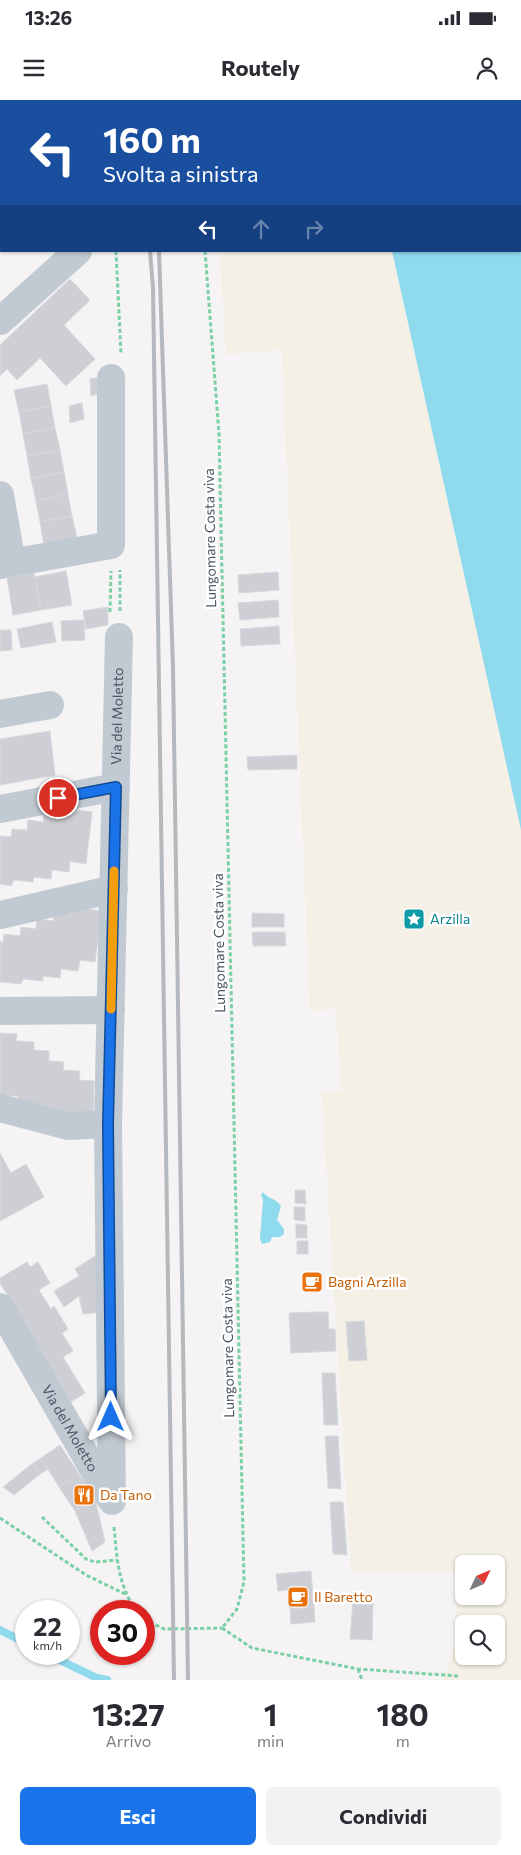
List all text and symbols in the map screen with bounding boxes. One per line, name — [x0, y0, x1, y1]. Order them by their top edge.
text: 13:26 — [25, 6, 72, 29]
icon: menu — [20, 54, 48, 82]
text: Routely — [221, 54, 300, 81]
icon: person — [473, 54, 501, 82]
text: 160 m — [103, 117, 201, 160]
icon: left — [20, 120, 85, 185]
text: Svolta a sinistra — [103, 160, 258, 187]
icon: left — [194, 215, 222, 243]
icon: ahead — [247, 215, 275, 243]
icon: right — [300, 215, 328, 243]
street label: Lungomare Costa viva — [200, 468, 219, 608]
street label: Via del Moletto — [107, 667, 126, 765]
pin — [37, 777, 79, 819]
icon: arrive — [44, 784, 72, 812]
street label: Lungomare Costa viva — [209, 873, 228, 1013]
place icon: Arzilla — [402, 907, 426, 931]
place label: Arzilla — [430, 910, 470, 927]
cafe icon: Bagni Arzilla — [300, 1270, 324, 1294]
place label: Bagni Arzilla — [328, 1273, 407, 1290]
street label: Lungomare Costa viva — [218, 1278, 237, 1418]
street label: Via del Moletto — [39, 1382, 102, 1474]
position arrow — [84, 1390, 136, 1442]
restaurant icon: Da Tano — [72, 1483, 96, 1507]
place label: Da Tano — [100, 1486, 152, 1503]
north arrow — [455, 1555, 505, 1605]
map controls — [455, 1555, 505, 1665]
cafe icon: Il Baretto — [286, 1585, 310, 1609]
place label: Il Baretto — [314, 1588, 373, 1605]
speed limit sign: 30 — [90, 1600, 155, 1665]
text: 22 — [33, 1611, 62, 1641]
button: search — [455, 1615, 505, 1665]
text: km/h — [33, 1638, 62, 1652]
text: 13:27 — [92, 1695, 165, 1732]
text: 1 — [264, 1695, 277, 1732]
text: 180 — [377, 1695, 429, 1732]
text: Arrivo — [106, 1731, 151, 1750]
text: min — [257, 1731, 284, 1750]
text: m — [396, 1731, 410, 1750]
button: Esci — [20, 1787, 256, 1845]
button: Condividi — [266, 1787, 501, 1845]

